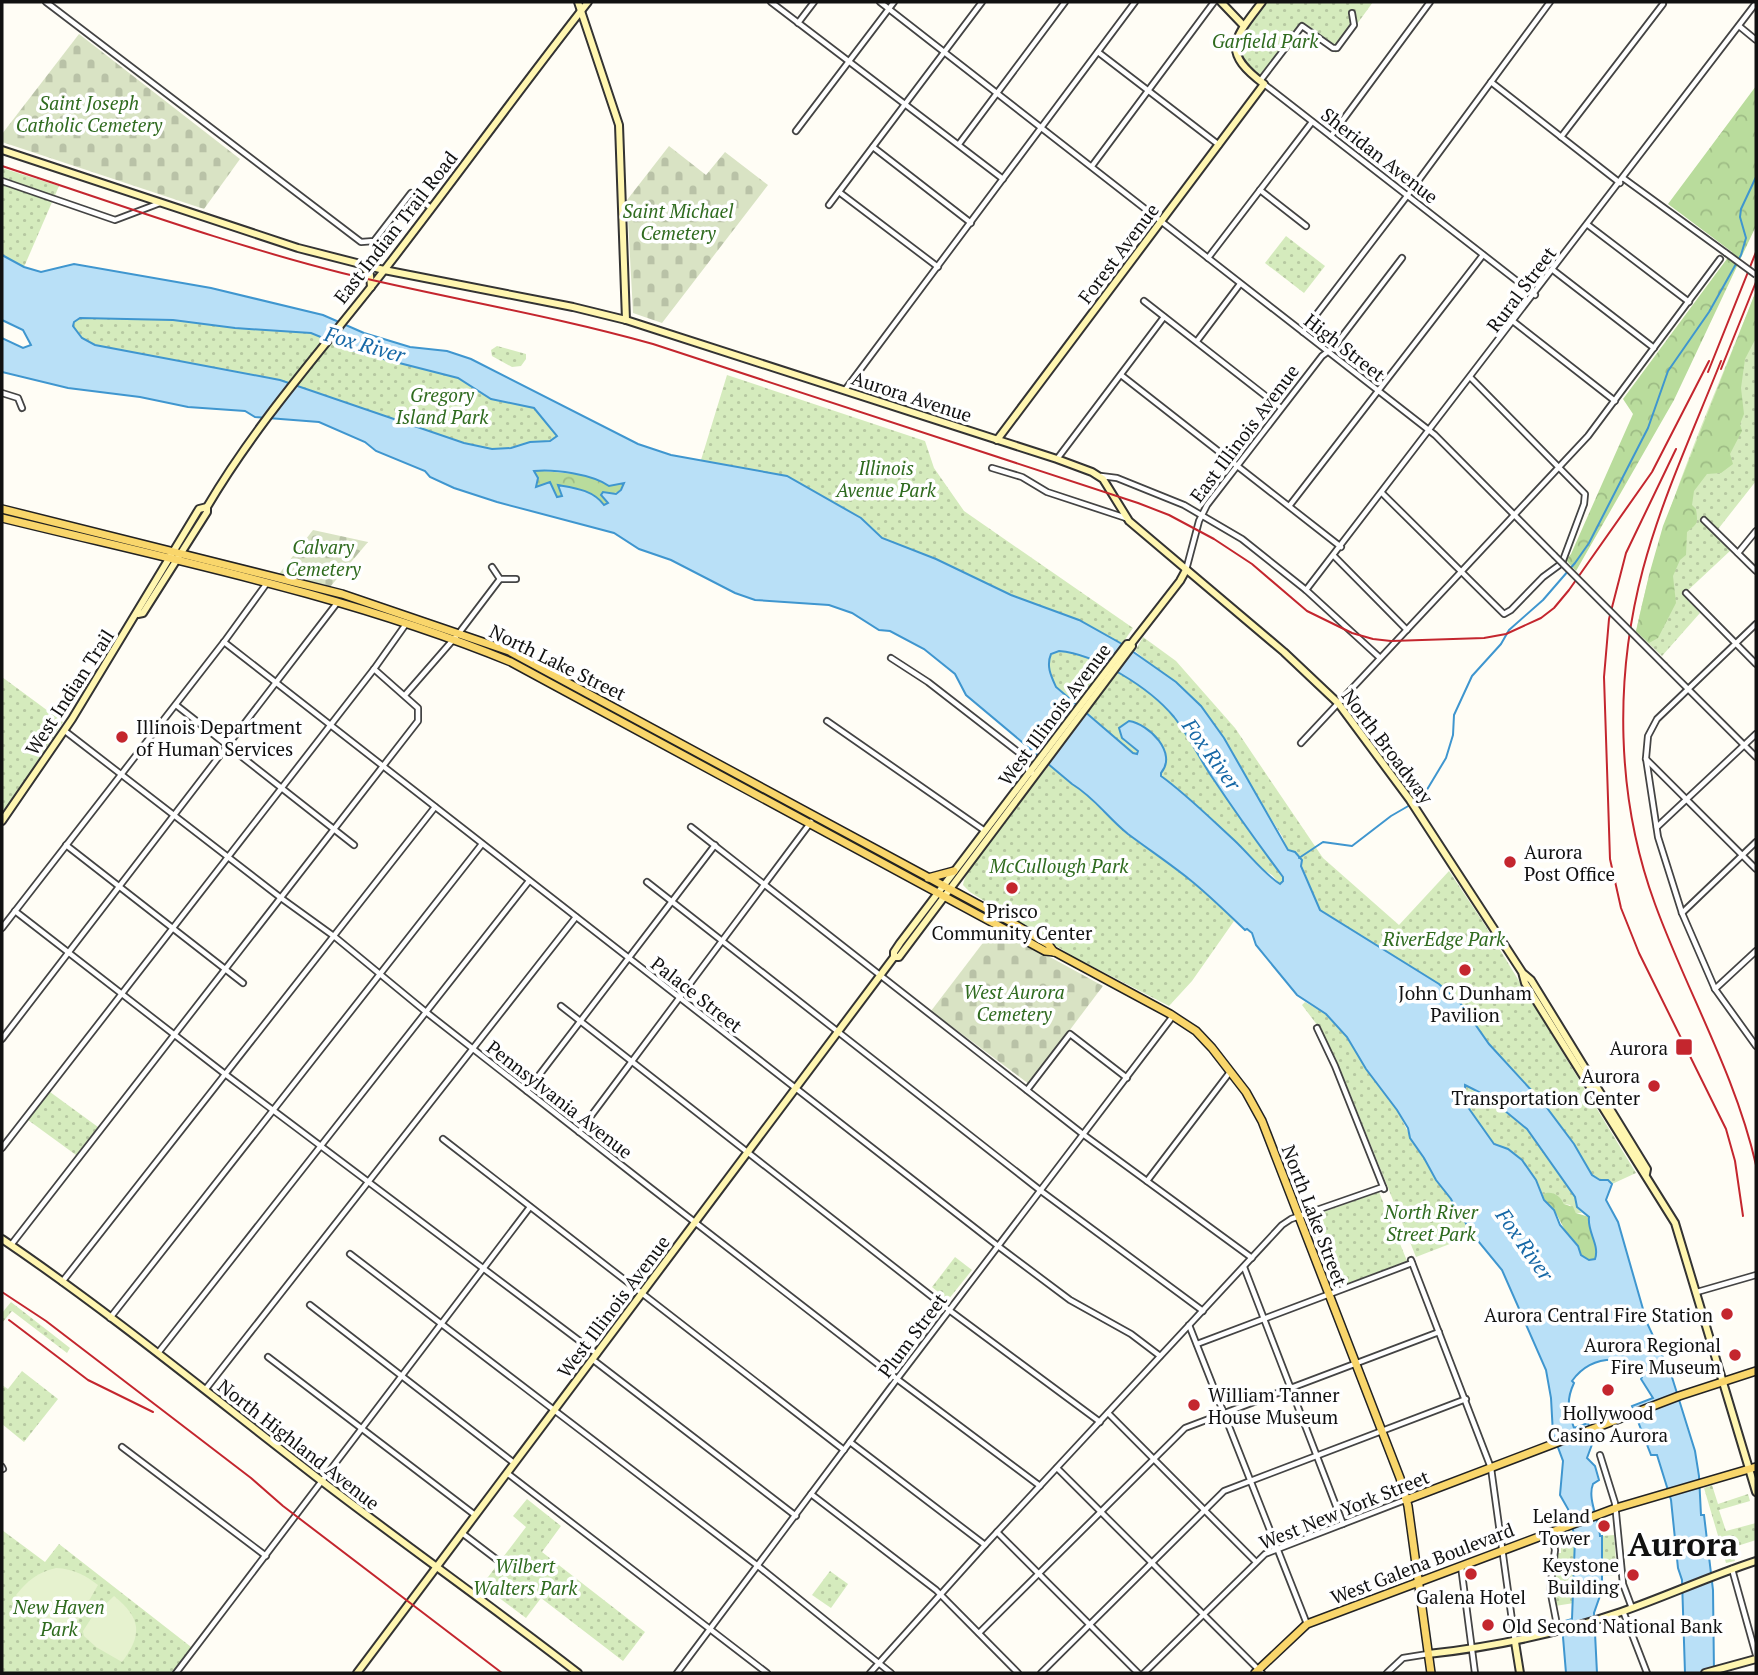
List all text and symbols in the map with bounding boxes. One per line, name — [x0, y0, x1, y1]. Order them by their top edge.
park label: Garfield Park — [1212, 28, 1319, 53]
park label: Saint Joseph Catholic Cemetery — [16, 90, 164, 137]
street label: Sheridan Avenue — [1316, 101, 1444, 209]
street label: East Indian Trail Road — [328, 145, 463, 308]
park label: Saint Michael Cemetery — [623, 198, 734, 245]
street label: Forest Avenue — [1072, 198, 1164, 308]
street label: Rural Street — [1481, 241, 1561, 337]
street label: High Street — [1299, 308, 1391, 386]
water label: Fox River — [321, 319, 409, 369]
street label: East Illinois Avenue — [1184, 359, 1304, 507]
street label: Aurora Avenue — [849, 365, 975, 427]
park label: Gregory Island Park — [395, 382, 489, 429]
park label: Illinois Avenue Park — [835, 455, 937, 502]
park label: Calvary Cemetery — [285, 534, 362, 581]
street label: North Lake Street — [486, 618, 630, 706]
street label: West Indian Trail — [19, 624, 119, 760]
street label: West Illinois Avenue — [992, 638, 1116, 790]
street label: North Broadway — [1337, 684, 1440, 809]
water label: Fox River — [1176, 712, 1248, 796]
place label: Illinois Department of Human Services — [136, 714, 302, 761]
marker: Illinois Department of Human Services — [114, 729, 130, 745]
place label: Aurora Post Office — [1524, 839, 1615, 886]
park label: McCullough Park — [988, 853, 1129, 878]
marker: Aurora Post Office — [1502, 854, 1518, 870]
marker: Prisco Community Center — [1004, 880, 1020, 896]
place label: Prisco Community Center — [932, 898, 1093, 945]
park label: RiverEdge Park — [1382, 926, 1506, 951]
street label: Palace Street — [646, 950, 748, 1038]
marker: John C Dunham Pavilion — [1457, 962, 1473, 978]
park label: West Aurora Cemetery — [963, 979, 1065, 1026]
place label: John C Dunham Pavilion — [1398, 980, 1532, 1027]
street label: Pennsylvania Avenue — [482, 1034, 638, 1164]
place label: Aurora — [1609, 1035, 1668, 1060]
marker: Aurora — [1674, 1037, 1694, 1057]
place label: Aurora Transportation Center — [1452, 1063, 1641, 1110]
marker: Aurora Transportation Center — [1646, 1078, 1662, 1094]
street label: North Lake Street — [1277, 1141, 1353, 1289]
park label: North River Street Park — [1383, 1199, 1478, 1246]
water label: Fox River — [1489, 1201, 1561, 1286]
street label: West Illinois Avenue — [551, 1230, 675, 1382]
street label: Plum Street — [872, 1288, 952, 1382]
place label: Aurora Central Fire Station — [1484, 1302, 1713, 1327]
marker: Aurora Central Fire Station — [1719, 1306, 1735, 1322]
place label: Aurora Regional Fire Museum — [1584, 1332, 1722, 1379]
marker: Aurora Regional Fire Museum — [1727, 1347, 1743, 1363]
street label: North Highland Avenue — [213, 1373, 385, 1515]
place label: William Tanner House Museum — [1208, 1382, 1340, 1429]
marker: Hollywood Casino Aurora — [1600, 1382, 1616, 1398]
marker: William Tanner House Museum — [1186, 1397, 1202, 1413]
place label: Hollywood Casino Aurora — [1548, 1400, 1669, 1447]
street label: West New York Street — [1255, 1463, 1433, 1555]
place label: Leland Tower — [1533, 1503, 1591, 1550]
street label: West Galena Boulevard — [1327, 1516, 1518, 1610]
marker: Leland Tower — [1596, 1518, 1612, 1534]
district label: Aurora — [1627, 1522, 1739, 1565]
place label: Keystone Building — [1542, 1552, 1620, 1599]
park label: Wilbert Walters Park — [473, 1553, 578, 1600]
marker: Galena Hotel — [1463, 1566, 1479, 1582]
marker: Keystone Building — [1625, 1567, 1641, 1583]
place label: Galena Hotel — [1416, 1584, 1526, 1609]
park label: New Haven Park — [12, 1594, 105, 1641]
place label: Old Second National Bank — [1502, 1613, 1723, 1638]
marker: Old Second National Bank — [1480, 1617, 1496, 1633]

